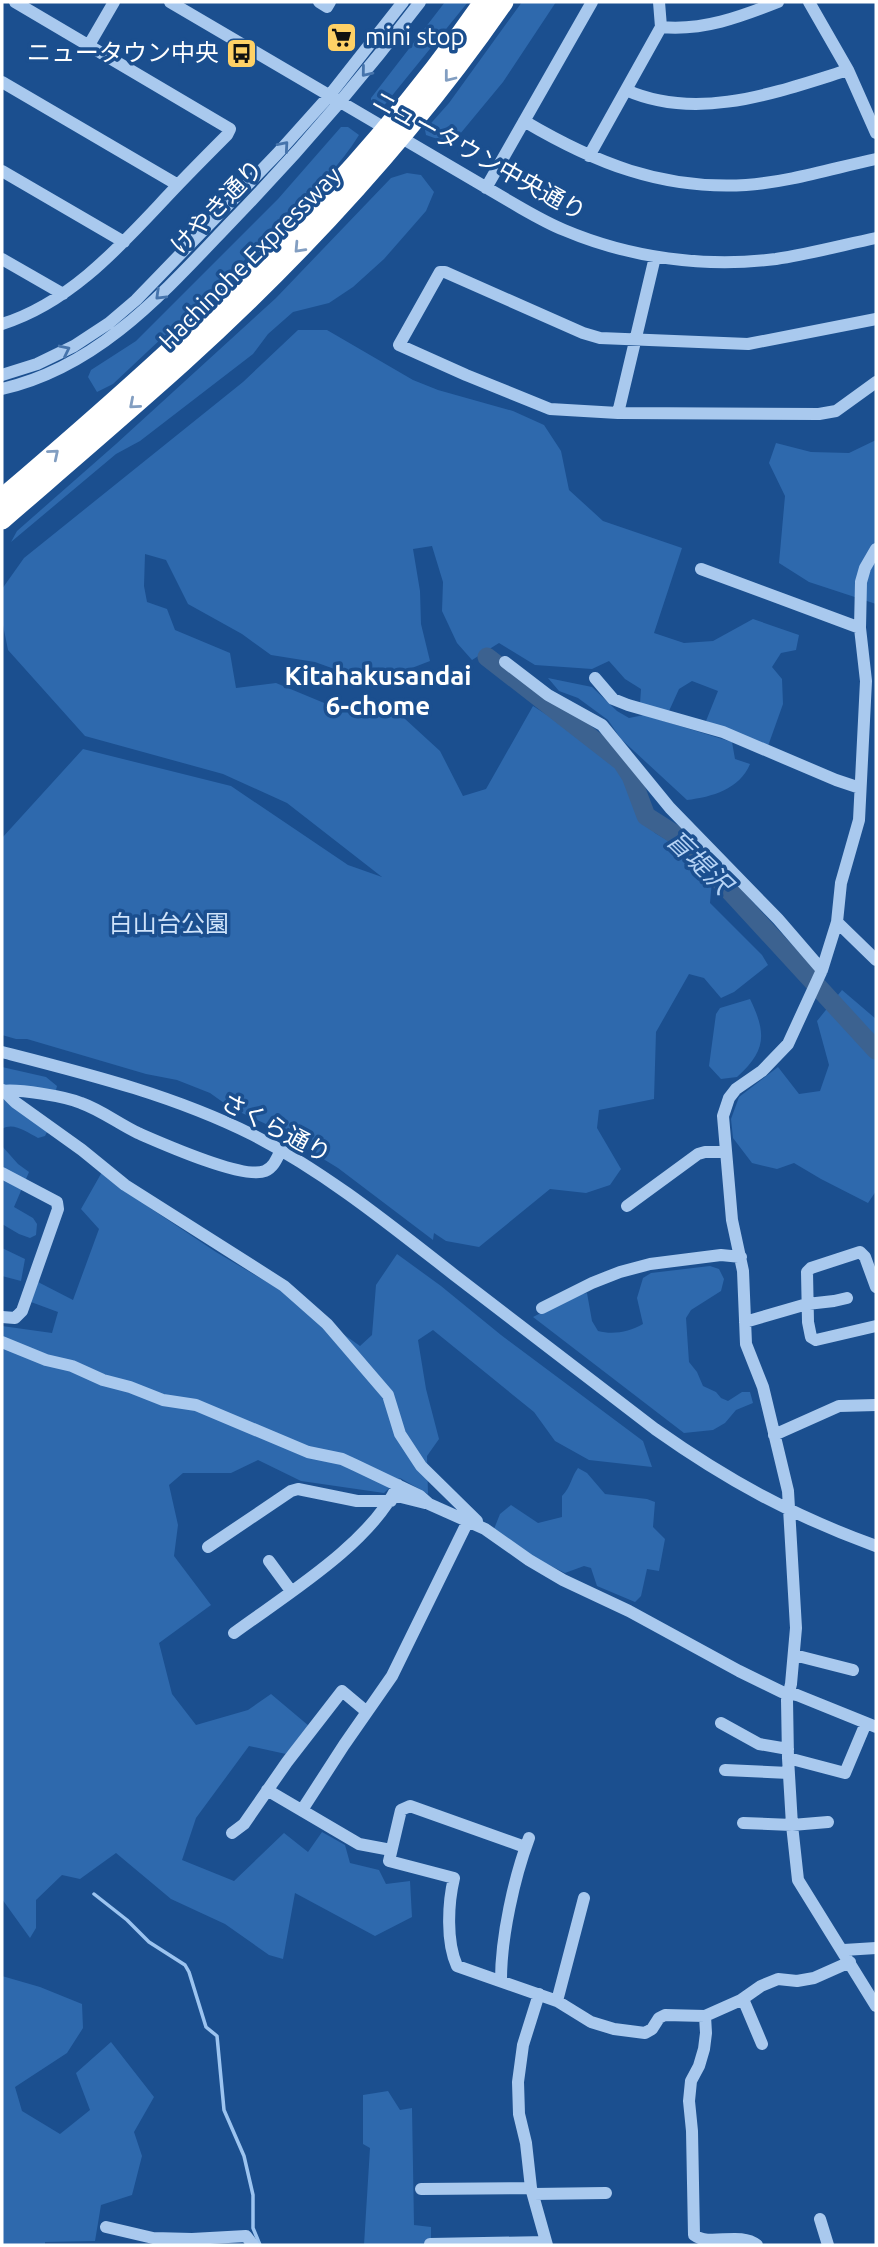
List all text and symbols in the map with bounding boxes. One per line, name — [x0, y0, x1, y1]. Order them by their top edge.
supermarket icon: mini stop — [325, 20, 359, 54]
place label: mini stop — [365, 23, 464, 50]
bus stop icon: ニュータウン中央 — [225, 36, 259, 70]
place label: ニュータウン中央 — [27, 39, 219, 66]
one-way arrow — [362, 63, 374, 76]
one-way arrow — [444, 69, 457, 81]
street label: ニュータウン中央通り — [368, 86, 591, 226]
one-way arrow — [276, 141, 289, 154]
street label: けやき通り — [165, 154, 268, 259]
street label: Hachinohe Expressway — [153, 161, 346, 354]
one-way arrow — [295, 240, 308, 253]
one-way arrow — [156, 287, 169, 300]
one-way arrow — [58, 344, 70, 358]
one-way arrow — [130, 396, 143, 409]
one-way arrow — [45, 450, 58, 462]
district label: Kitahakusandai 6-chome — [284, 661, 472, 720]
water label: 盲堤沢 — [661, 824, 740, 901]
park label: 白山台公園 — [109, 910, 229, 937]
street label: さくら通り — [217, 1087, 336, 1168]

